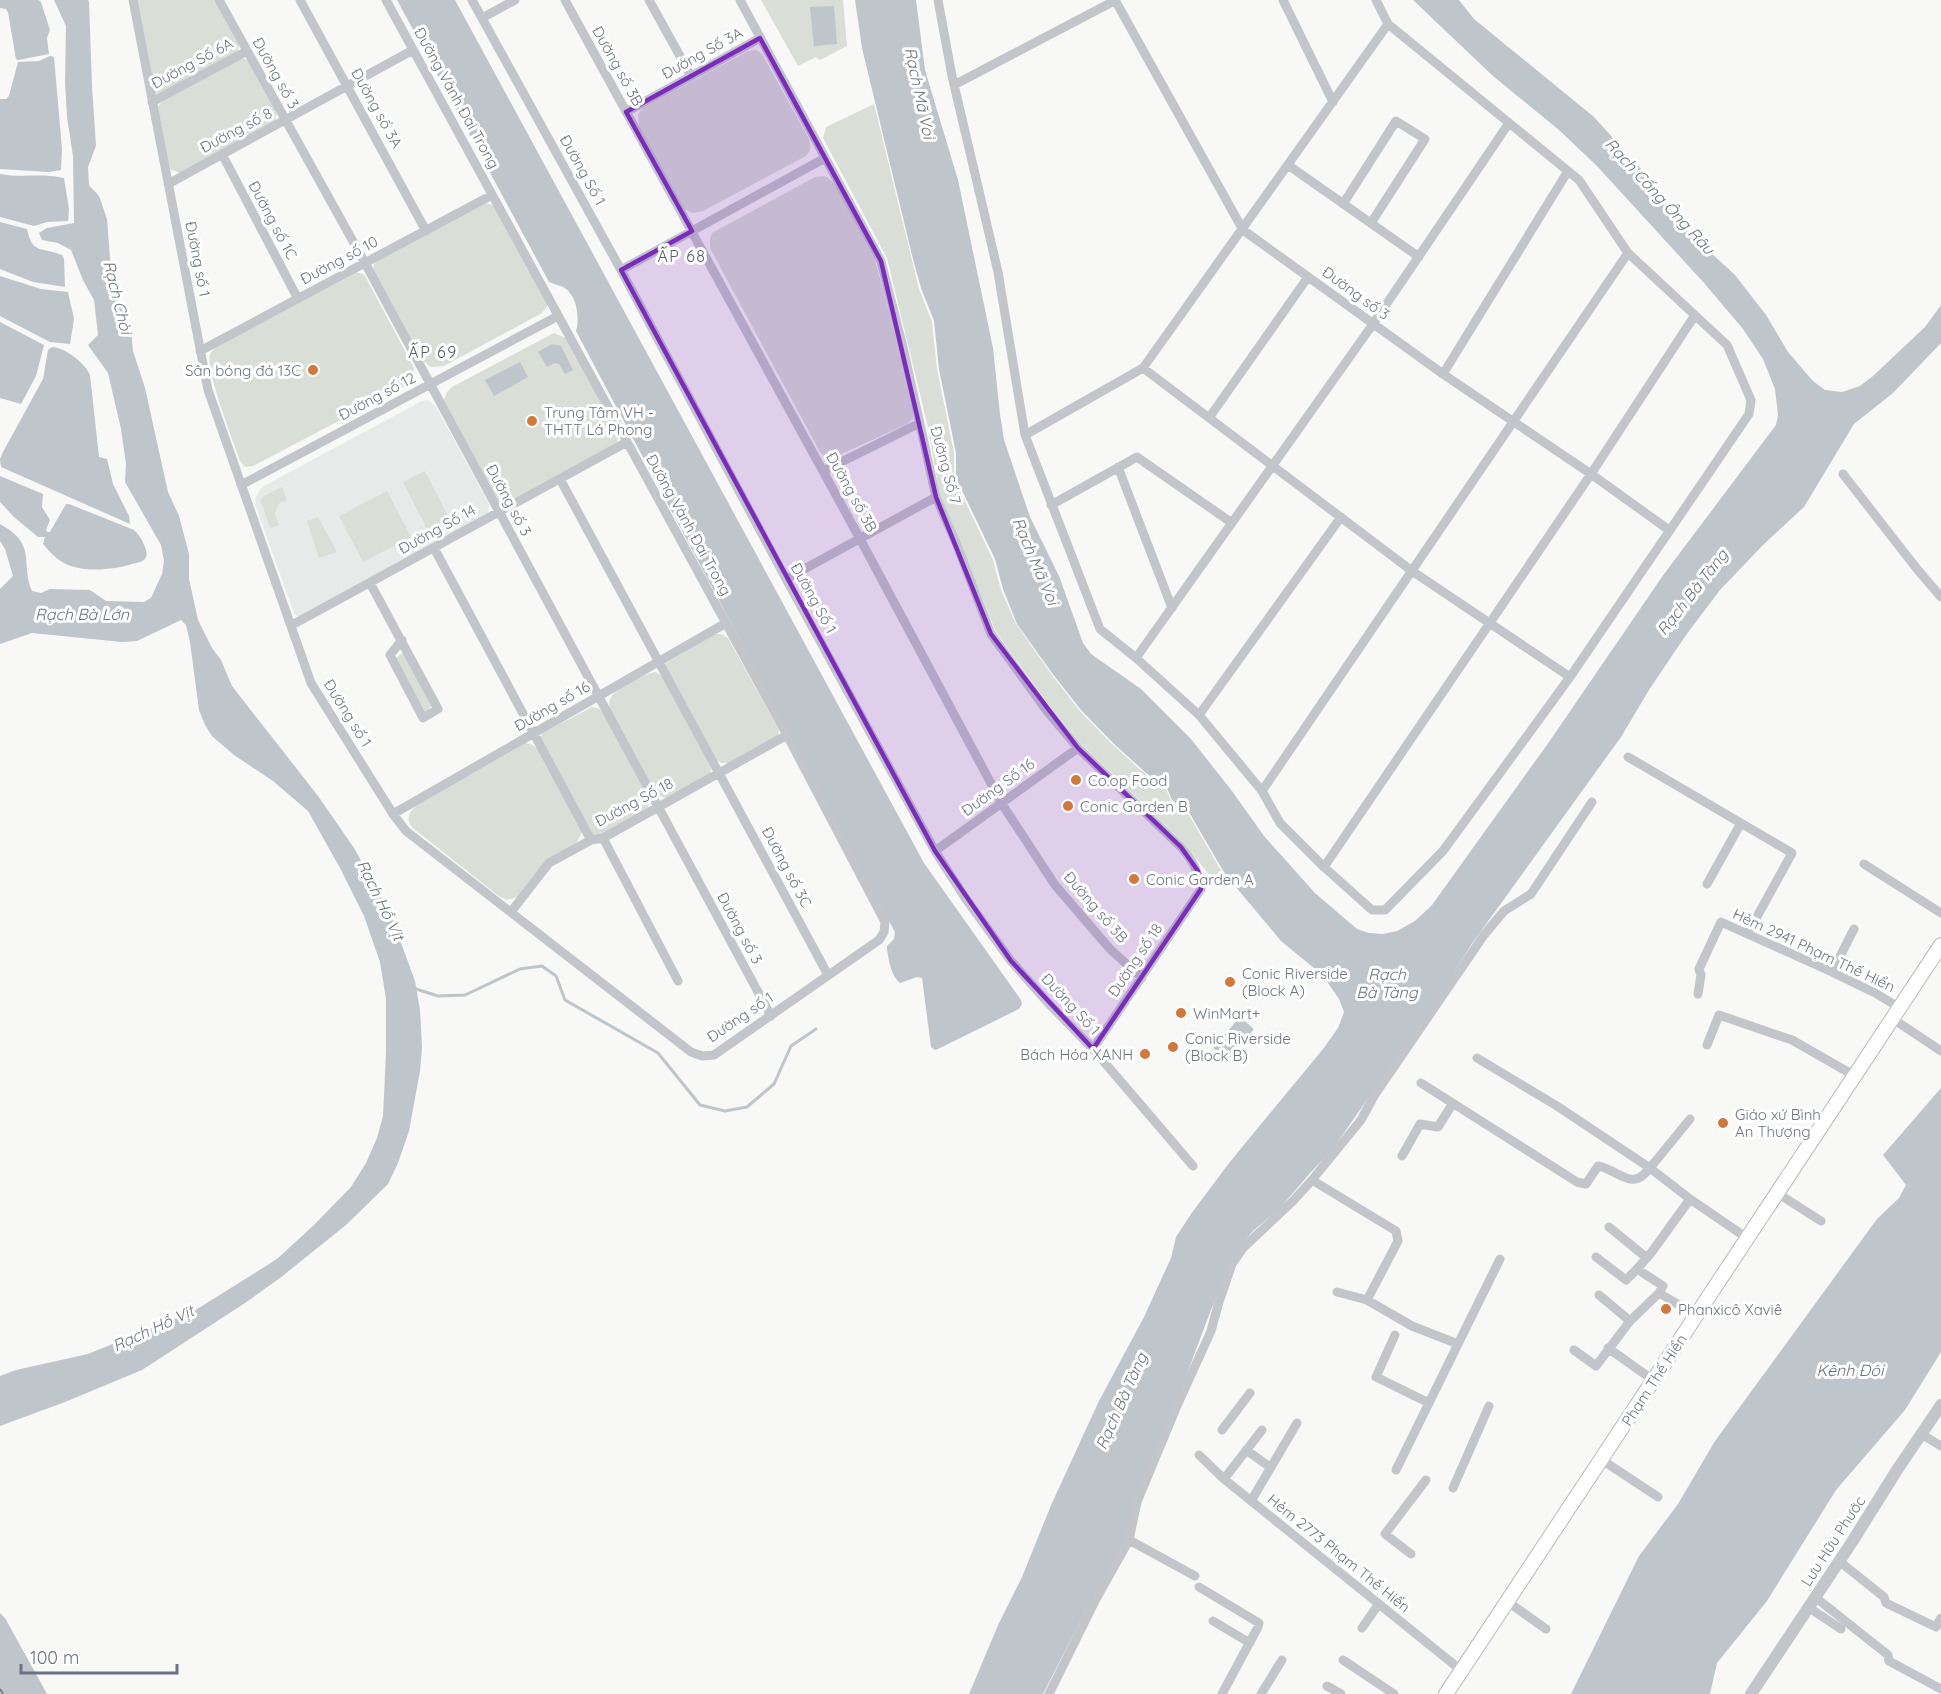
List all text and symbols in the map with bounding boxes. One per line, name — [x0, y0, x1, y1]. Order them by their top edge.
street label: Đường số 3B — [588, 23, 648, 109]
street label: Đường Số 3A — [658, 23, 746, 83]
street label: Đường Vành Đai Trong — [410, 24, 504, 172]
street label: Đường Số 6A — [148, 33, 236, 92]
street label: Đường số 3 — [249, 34, 303, 112]
water label: Rạch Mã Voi — [901, 45, 940, 142]
street label: Đường số 3A — [347, 65, 407, 151]
street label: Đường số 8 — [197, 103, 275, 157]
street label: Đường Số 1 — [556, 131, 610, 209]
water label: Rạch Cống Ông Râu — [1601, 134, 1719, 259]
street label: Đường số 1C — [244, 178, 302, 263]
street label: Đường số 1 — [181, 220, 215, 298]
street label: Đường số 10 — [297, 232, 381, 288]
district label: ẤP 68 — [657, 246, 707, 266]
water label: Rạch Chòi — [99, 258, 137, 337]
street label: Đường số 3 — [1319, 262, 1393, 324]
district label: ẤP 69 — [408, 342, 458, 362]
place label: Sân bóng đá 13C — [185, 361, 301, 380]
marker: Sân bóng đá 13C — [306, 363, 320, 377]
street label: Đường số 12 — [335, 368, 419, 424]
place label: Trung Tâm VH - THTT Lá Phong — [544, 403, 654, 439]
marker: Trung Tâm VH - THTT Lá Phong — [525, 414, 539, 428]
street label: Đường Số 7 — [926, 424, 966, 506]
street label: Đường số 3B — [822, 449, 882, 535]
street label: Đường Vành Đai Trong — [642, 451, 736, 599]
street label: Đường số 3 — [482, 461, 536, 539]
street label: Đường Số 14 — [395, 500, 479, 558]
water label: Rạch Mã Voi — [1009, 514, 1064, 609]
water label: Rạch Bà Tàng — [1652, 544, 1732, 639]
street label: Đường Số 1 — [787, 559, 841, 637]
water label: Rạch Bà Lớn — [35, 604, 130, 624]
street label: Đường số 1 — [320, 676, 376, 750]
street label: Đường số 16 — [511, 677, 593, 735]
street label: Đường Số 16 — [958, 754, 1038, 820]
place label: Co.op Food — [1088, 771, 1167, 790]
street label: Đường Số 18 — [592, 773, 676, 831]
marker: Co.op Food — [1069, 773, 1083, 787]
place label: Conic Garden B — [1080, 797, 1188, 816]
marker: Conic Garden B — [1061, 799, 1075, 813]
street label: Đường số 3C — [758, 824, 816, 911]
water label: Rạch Hồ Vịt — [353, 856, 410, 945]
street label: Đường số 3B — [1060, 867, 1132, 947]
place label: Conic Garden A — [1146, 870, 1254, 889]
marker: Conic Garden A — [1127, 872, 1141, 886]
street label: Đường số 3 — [713, 889, 767, 967]
street label: Hẻm 2941 Phạm Thế Hiển — [1730, 904, 1898, 996]
street label: Đường số 18 — [1104, 920, 1166, 1000]
place label: Conic Riverside (Block A) — [1242, 964, 1348, 1000]
water label: Rạch Bà Tàng — [1356, 964, 1419, 1002]
street label: Đường Số 1 — [1038, 969, 1104, 1039]
marker: Conic Riverside (Block A) — [1223, 975, 1237, 989]
street label: Đường số 1 — [703, 988, 777, 1046]
place label: WinMart+ — [1193, 1004, 1260, 1023]
marker: WinMart+ — [1174, 1006, 1188, 1020]
place label: Conic Riverside (Block B) — [1185, 1029, 1291, 1065]
marker: Conic Riverside (Block B) — [1166, 1040, 1180, 1054]
place label: Bách Hóa XANH — [1020, 1045, 1133, 1064]
marker: Bách Hóa XANH — [1138, 1047, 1152, 1061]
place label: Giáo xứ Bình An Thượng — [1735, 1105, 1821, 1141]
marker: Giáo xứ Bình An Thượng — [1716, 1116, 1730, 1130]
water label: Rạch Hồ Vịt — [109, 1300, 198, 1356]
place label: Phanxicô Xaviê — [1678, 1300, 1782, 1319]
marker: Phanxicô Xaviê — [1659, 1302, 1673, 1316]
street label: Phạm Thế Hiển — [1617, 1331, 1691, 1429]
water label: Rạch Bà Tàng — [1091, 1349, 1152, 1452]
water label: Kênh Đôi — [1817, 1360, 1885, 1380]
street label: Hẻm 2773 Phạm Thế Hiển — [1264, 1490, 1414, 1616]
street label: Lưu Hữu Phước — [1797, 1492, 1869, 1590]
scale bar — [21, 1637, 177, 1675]
text: 100 m — [30, 1646, 79, 1669]

